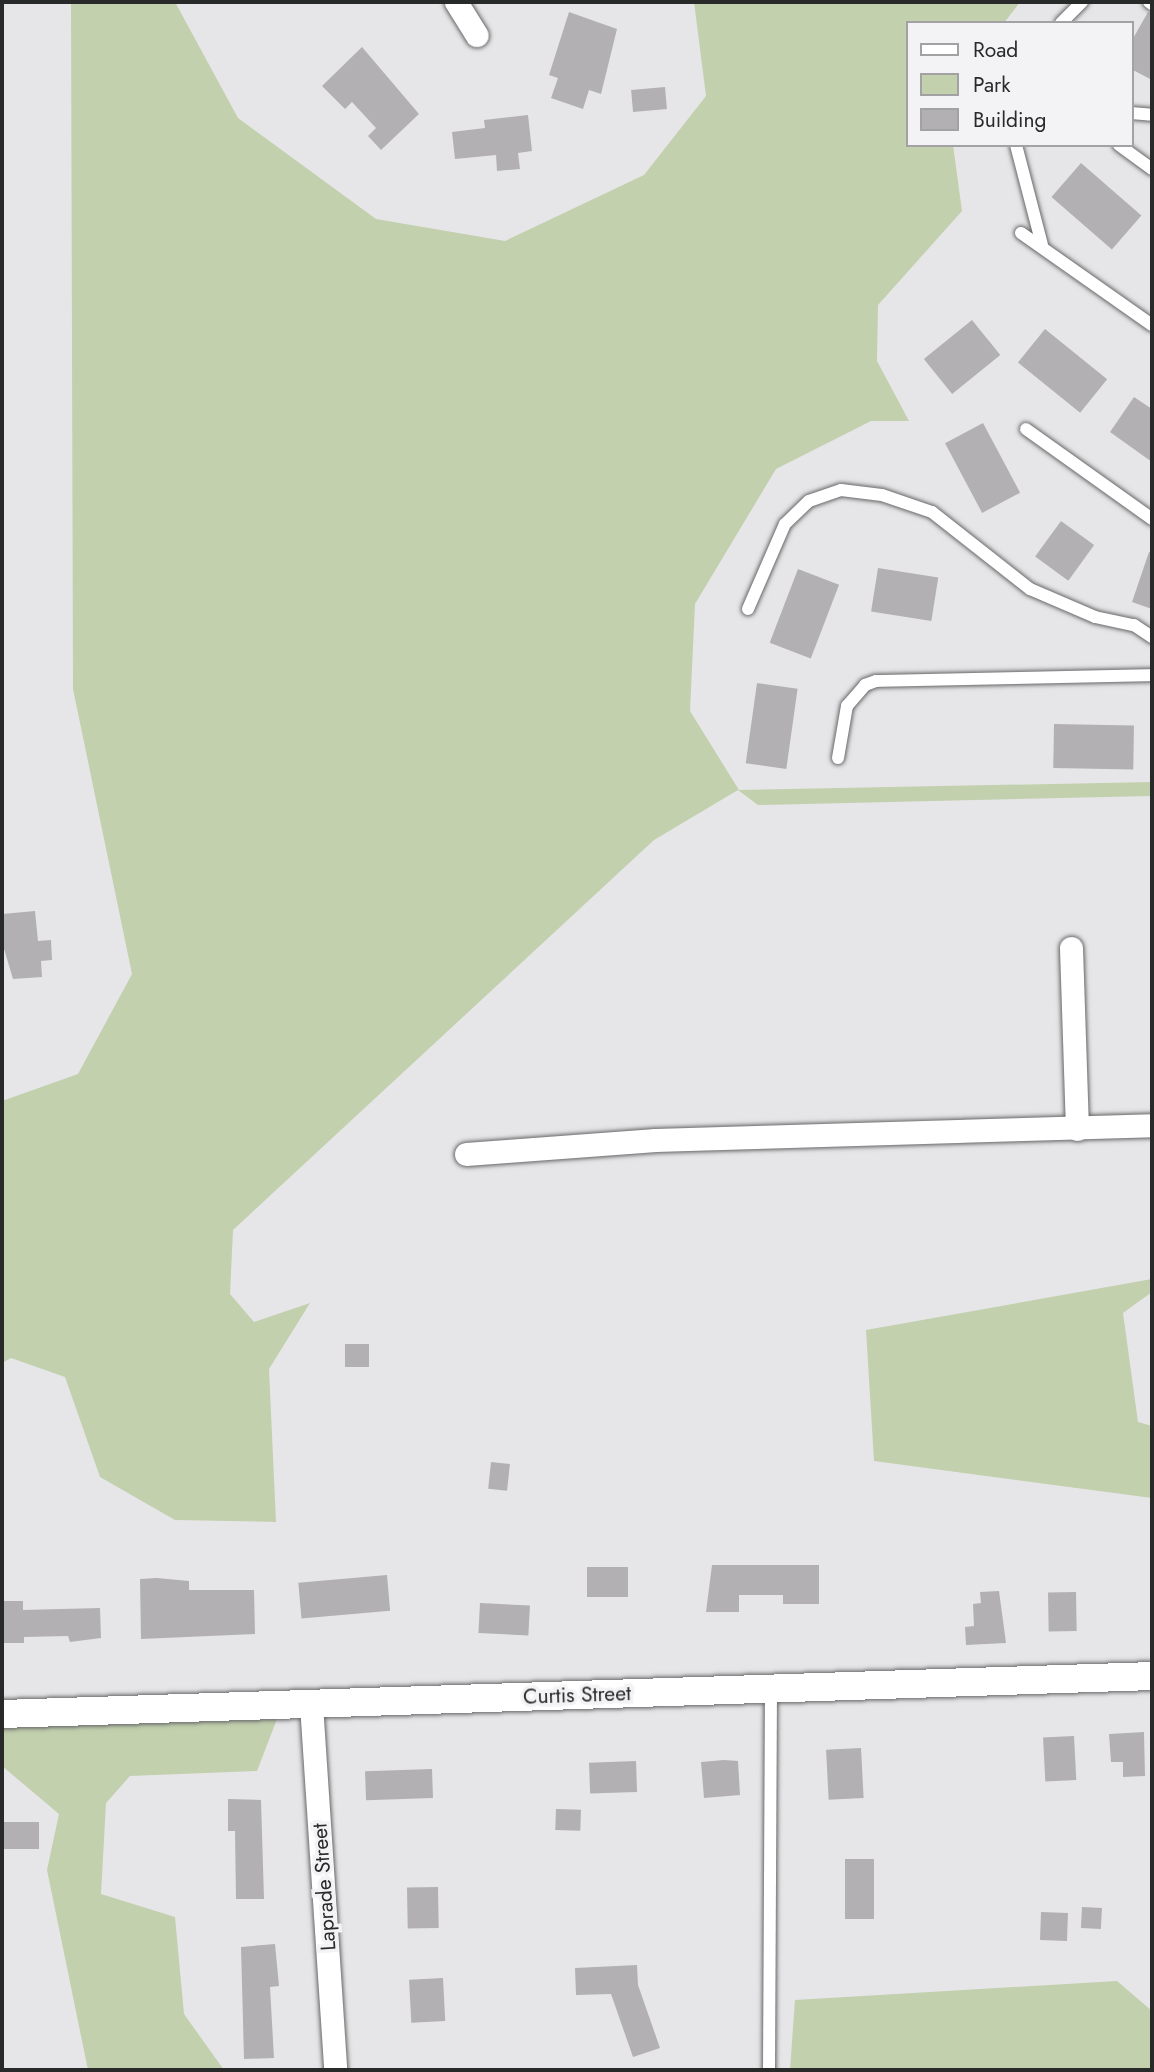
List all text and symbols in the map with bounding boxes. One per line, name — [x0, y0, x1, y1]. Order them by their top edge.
legend — [906, 21, 1133, 147]
text: Road — [973, 35, 1018, 65]
text: Park — [973, 70, 1010, 100]
text: Building — [973, 105, 1046, 135]
street label: Curtis Street — [523, 1681, 631, 1709]
street label: Laprade Street — [307, 1822, 341, 1952]

